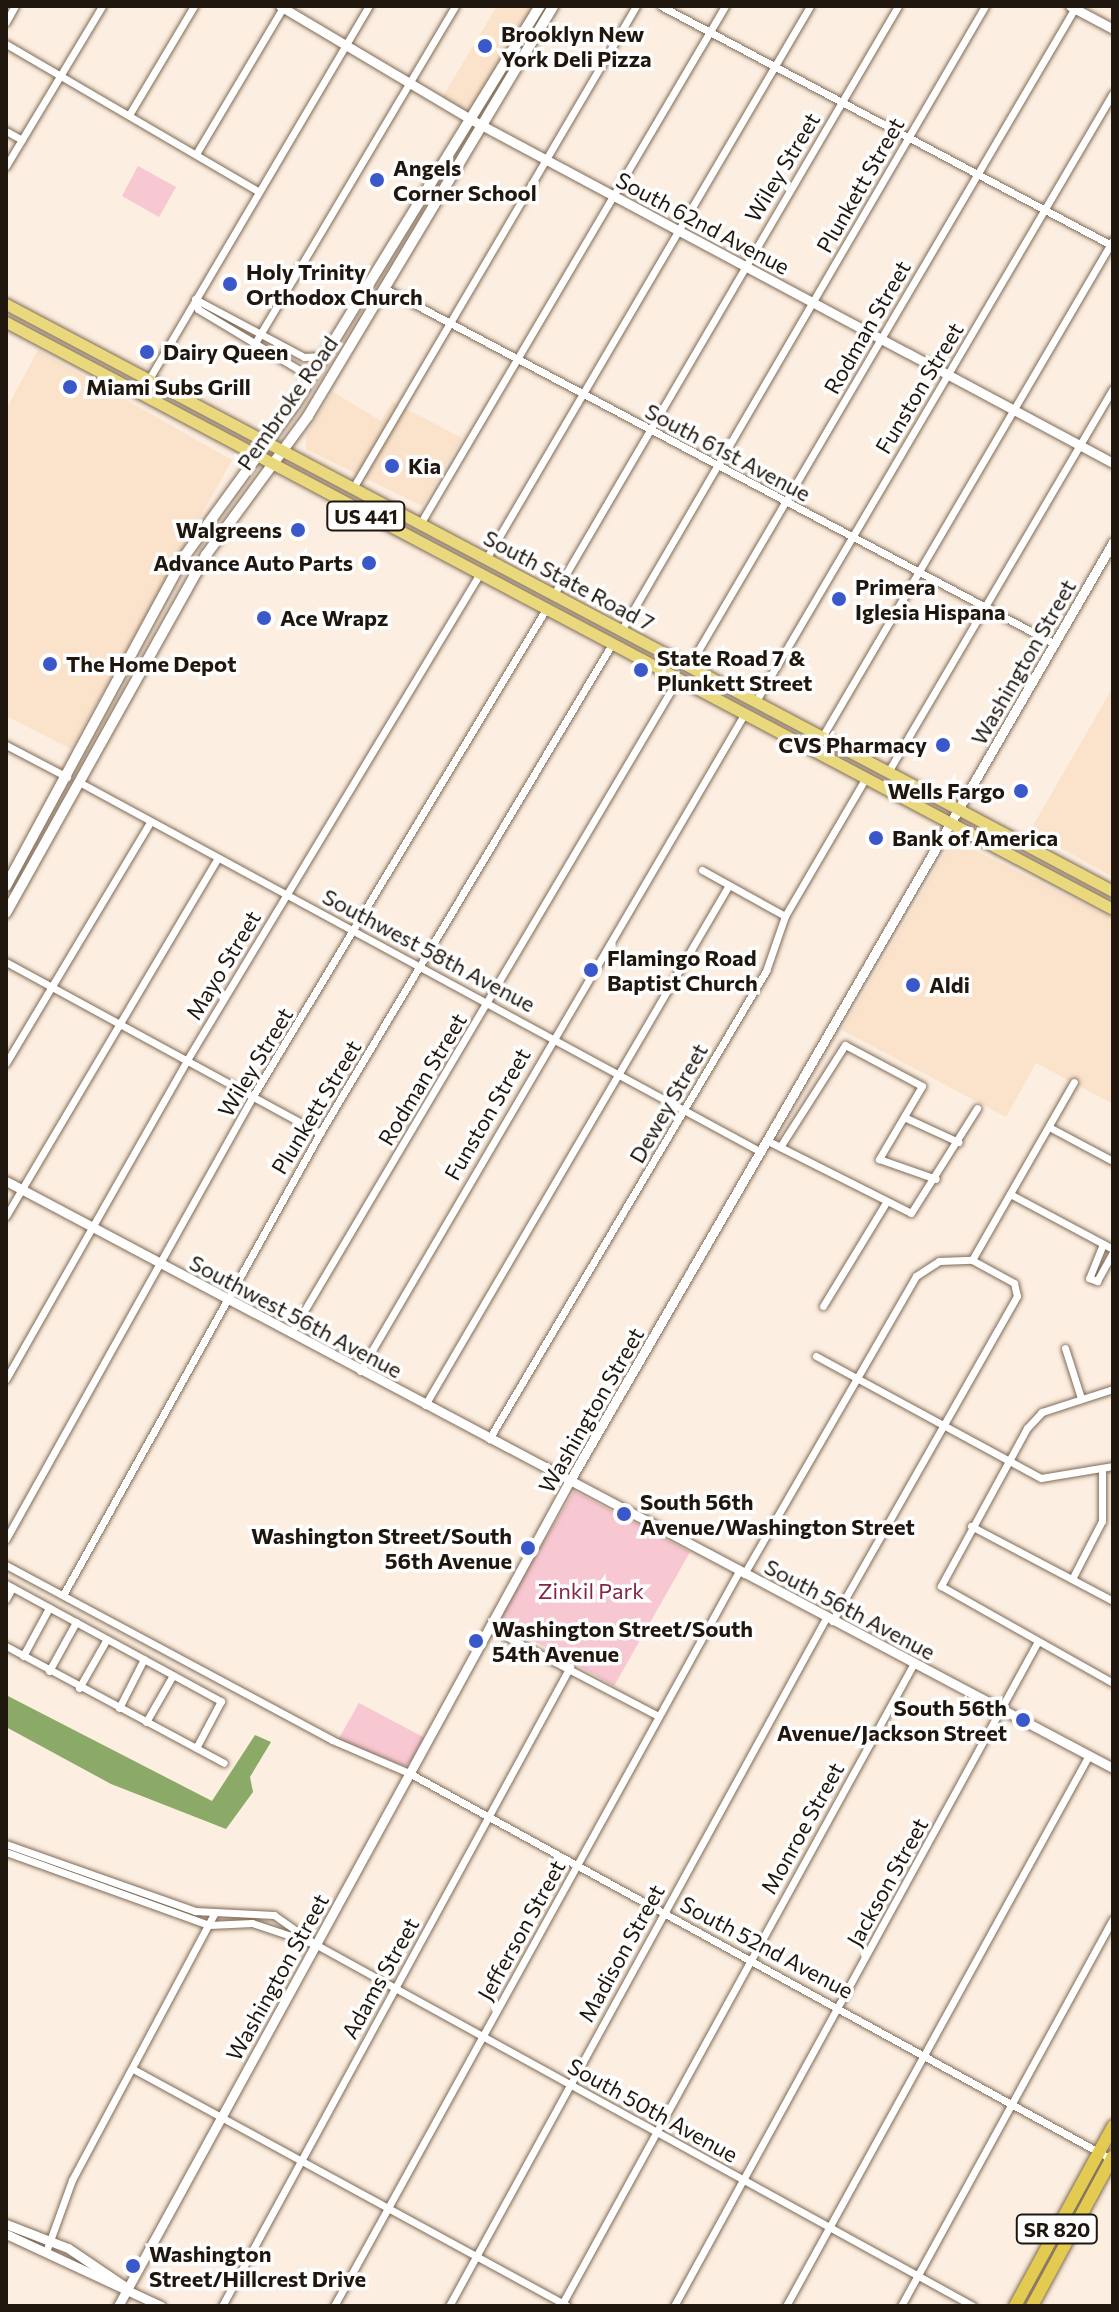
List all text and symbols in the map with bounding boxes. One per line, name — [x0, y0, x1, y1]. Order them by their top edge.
place label: Brooklyn New York Deli Pizza — [501, 20, 652, 72]
marker: Brooklyn New York Deli Pizza — [476, 37, 494, 55]
street label: Wiley Street — [739, 108, 825, 226]
street label: Plunkett Street — [811, 113, 909, 257]
place label: Angels Corner School — [393, 154, 537, 206]
street label: South 62nd Avenue — [612, 166, 794, 280]
marker: Angels Corner School — [368, 171, 386, 189]
street label: Rodman Street — [818, 256, 916, 398]
place label: Holy Trinity Orthodox Church — [246, 258, 423, 310]
marker: Holy Trinity Orthodox Church — [221, 275, 239, 293]
street label: Funston Street — [870, 318, 968, 458]
street label: Pembroke Road — [231, 331, 343, 475]
place label: Dairy Queen — [163, 339, 289, 365]
marker: Dairy Queen — [138, 343, 156, 361]
place label: Miami Subs Grill — [86, 374, 251, 400]
marker: Miami Subs Grill — [61, 378, 79, 396]
street label: South 61st Avenue — [641, 397, 815, 507]
place label: Kia — [408, 453, 441, 479]
marker: Kia — [383, 457, 401, 475]
road number: US 441 — [326, 500, 406, 532]
place label: Walgreens — [176, 517, 282, 543]
marker: Walgreens — [289, 521, 307, 539]
street label: South State Road 7 — [479, 524, 659, 636]
place label: Advance Auto Parts — [153, 550, 353, 576]
marker: Advance Auto Parts — [360, 554, 378, 572]
place label: Primera Iglesia Hispana — [855, 573, 1006, 624]
street label: Washington Street — [965, 575, 1081, 749]
marker: Primera Iglesia Hispana — [830, 590, 848, 608]
place label: Ace Wrapz — [280, 605, 388, 631]
marker: Ace Wrapz — [255, 609, 273, 627]
place label: State Road 7 & Plunkett Street — [657, 644, 812, 696]
place label: The Home Depot — [66, 651, 236, 677]
marker: The Home Depot — [41, 655, 59, 673]
marker: State Road 7 & Plunkett Street — [632, 661, 650, 679]
place label: CVS Pharmacy — [778, 732, 927, 758]
marker: CVS Pharmacy — [934, 736, 952, 754]
place label: Wells Fargo — [888, 778, 1005, 804]
marker: Wells Fargo — [1012, 782, 1030, 800]
place label: Bank of America — [892, 825, 1058, 851]
marker: Bank of America — [867, 829, 885, 847]
street label: Southwest 58th Avenue — [318, 883, 540, 1017]
street label: Mayo Street — [180, 906, 266, 1024]
place label: Flamingo Road Baptist Church — [607, 944, 758, 996]
marker: Flamingo Road Baptist Church — [582, 961, 600, 979]
place label: Aldi — [929, 972, 970, 998]
marker: Aldi — [904, 976, 922, 994]
street label: Wiley Street — [212, 1003, 298, 1121]
street label: Rodman Street — [372, 1008, 472, 1150]
street label: Plunkett Street — [266, 1035, 366, 1179]
street label: Dewey Street — [623, 1038, 713, 1168]
street label: Funston Street — [439, 1043, 535, 1185]
street label: Southwest 56th Avenue — [185, 1249, 407, 1383]
street label: Washington Street — [533, 1323, 649, 1497]
place label: South 56th Avenue/Washington Street — [640, 1488, 915, 1540]
marker: South 56th Avenue/Washington Street — [615, 1505, 633, 1523]
place label: Washington Street/South 56th Avenue — [251, 1522, 512, 1574]
marker: Washington Street/South 56th Avenue — [519, 1539, 537, 1557]
street label: South 56th Avenue — [760, 1553, 940, 1665]
park label: Zinkil Park — [538, 1578, 644, 1604]
place label: Washington Street/South 54th Avenue — [492, 1615, 753, 1666]
marker: Washington Street/South 54th Avenue — [467, 1632, 485, 1650]
place label: South 56th Avenue/Jackson Street — [777, 1694, 1007, 1746]
marker: South 56th Avenue/Jackson Street — [1014, 1711, 1032, 1729]
street label: Monroe Street — [755, 1758, 849, 1898]
street label: Jackson Street — [841, 1813, 933, 1951]
street label: Jefferson Street — [472, 1855, 570, 2005]
street label: Madison Street — [572, 1880, 670, 2026]
street label: Washington Street — [220, 1889, 334, 2065]
street label: South 52nd Avenue — [676, 1890, 858, 2004]
street label: Adams Street — [336, 1913, 424, 2043]
street label: South 50th Avenue — [563, 2052, 743, 2168]
road number: SR 820 — [1015, 2213, 1099, 2245]
place label: Washington Street/Hillcrest Drive — [149, 2240, 366, 2292]
marker: Washington Street/Hillcrest Drive — [124, 2257, 142, 2275]

